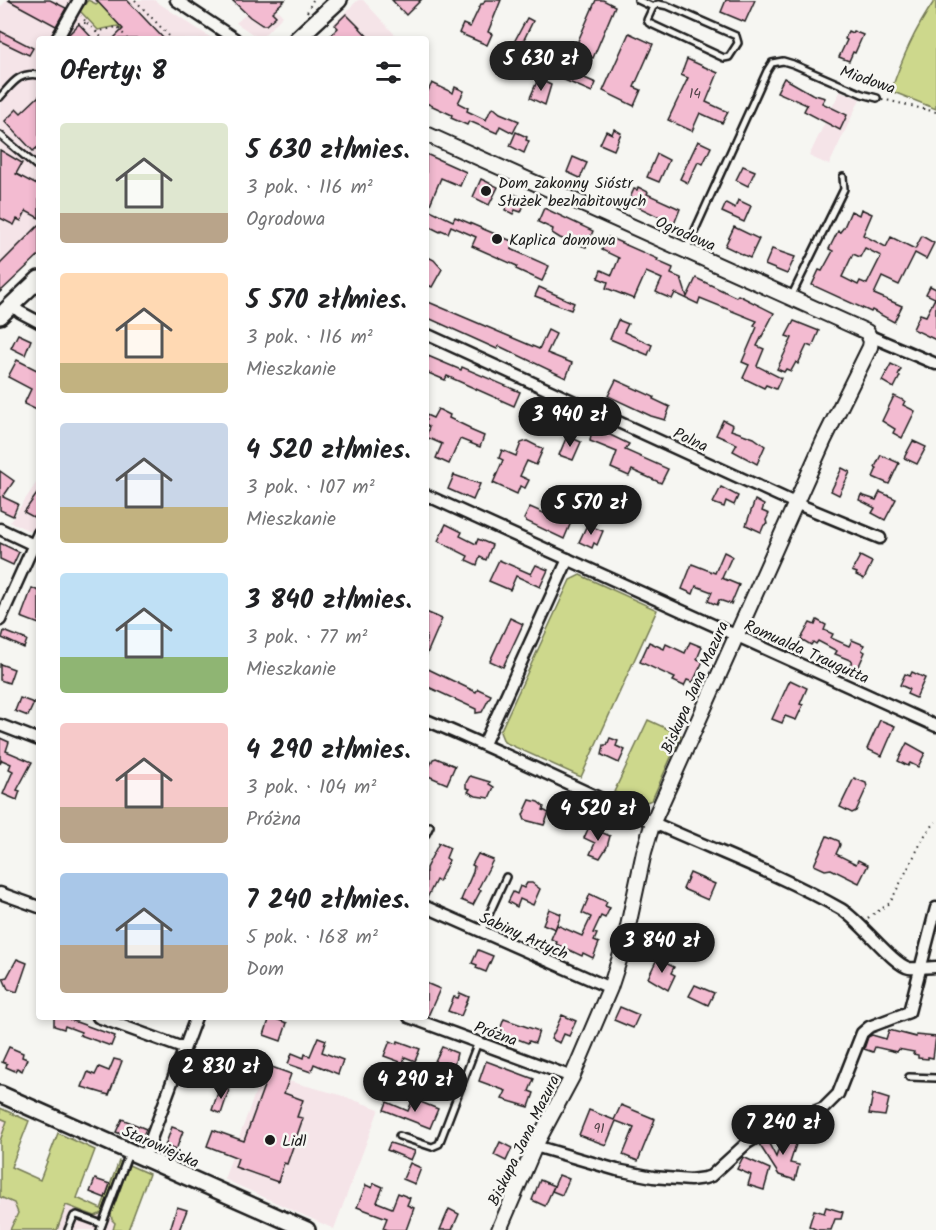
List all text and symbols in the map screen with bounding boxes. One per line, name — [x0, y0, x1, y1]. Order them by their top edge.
pin: 5 630 zł — [479, 41, 603, 92]
text: 5 630 zł — [504, 44, 578, 76]
text: Oferty: 8 — [60, 51, 167, 93]
icon: filters — [372, 56, 405, 89]
street label: Miodowa — [836, 59, 899, 102]
house number: 14 — [689, 83, 701, 105]
text: 5 630 zł/mies. — [246, 130, 410, 172]
icon: home — [108, 147, 180, 219]
place label: Dom zakonny Sióstr Służek bezhabitowych — [498, 171, 646, 214]
text: 3 pok. · 116 m² — [246, 172, 373, 204]
marker: Dom zakonny Sióstr Służek bezhabitowych — [479, 184, 493, 198]
text: Ogrodowa — [246, 204, 325, 236]
street label: Ogrodowa — [651, 210, 719, 259]
place label: Kaplica domowa — [509, 228, 616, 253]
marker: Kaplica domowa — [490, 232, 504, 246]
text: 5 570 zł/mies. — [246, 280, 407, 322]
icon: home — [108, 297, 180, 369]
text: 3 pok. · 116 m² — [246, 322, 373, 354]
text: Mieszkanie — [246, 354, 336, 386]
pin: 3 940 zł — [508, 397, 632, 448]
text: 3 940 zł — [533, 400, 607, 432]
street label: Polna — [669, 421, 712, 459]
text: 4 520 zł/mies. — [246, 430, 411, 472]
icon: home — [108, 447, 180, 519]
text: 3 pok. · 107 m² — [246, 472, 375, 504]
pin: 5 570 zł — [529, 485, 653, 536]
text: 5 570 zł — [555, 488, 627, 520]
text: Mieszkanie — [246, 504, 336, 536]
text: 3 840 zł/mies. — [246, 580, 412, 622]
icon: home — [108, 597, 180, 669]
street label: Romualda Traugutta — [740, 614, 873, 691]
street label: Biskupa Jana Mazura — [655, 617, 736, 758]
text: 3 pok. · 77 m² — [246, 622, 368, 654]
text: Mieszkanie — [246, 654, 336, 686]
text: 4 290 zł/mies. — [246, 730, 411, 772]
icon: home — [108, 747, 180, 819]
text: 3 pok. · 104 m² — [246, 772, 376, 804]
pin: 4 520 zł — [536, 791, 660, 842]
text: 4 520 zł — [560, 794, 636, 826]
text: Próżna — [246, 804, 301, 836]
text: 7 240 zł/mies. — [246, 880, 410, 922]
icon: home — [108, 897, 180, 969]
street label: Sabiny Artych — [475, 906, 572, 967]
text: 5 pok. · 168 m² — [246, 922, 378, 954]
pin: 3 840 zł — [600, 923, 724, 974]
text: 3 840 zł — [624, 926, 700, 958]
text: Dom — [246, 954, 284, 986]
street label: Próżna — [470, 1015, 521, 1054]
pin: 2 830 zł — [159, 1049, 283, 1100]
text: 2 830 zł — [182, 1052, 260, 1084]
pin: 4 290 zł — [353, 1062, 477, 1113]
text: 4 290 zł — [377, 1065, 453, 1097]
street label: Biskupa Jana Mazura — [482, 1071, 567, 1210]
pin: 7 240 zł — [721, 1105, 845, 1156]
text: 7 240 zł — [746, 1108, 820, 1140]
house number: 91 — [593, 1118, 605, 1140]
street label: Starowiejska — [118, 1119, 203, 1176]
place label: Lidl — [282, 1129, 307, 1154]
marker: Lidl — [263, 1133, 277, 1147]

